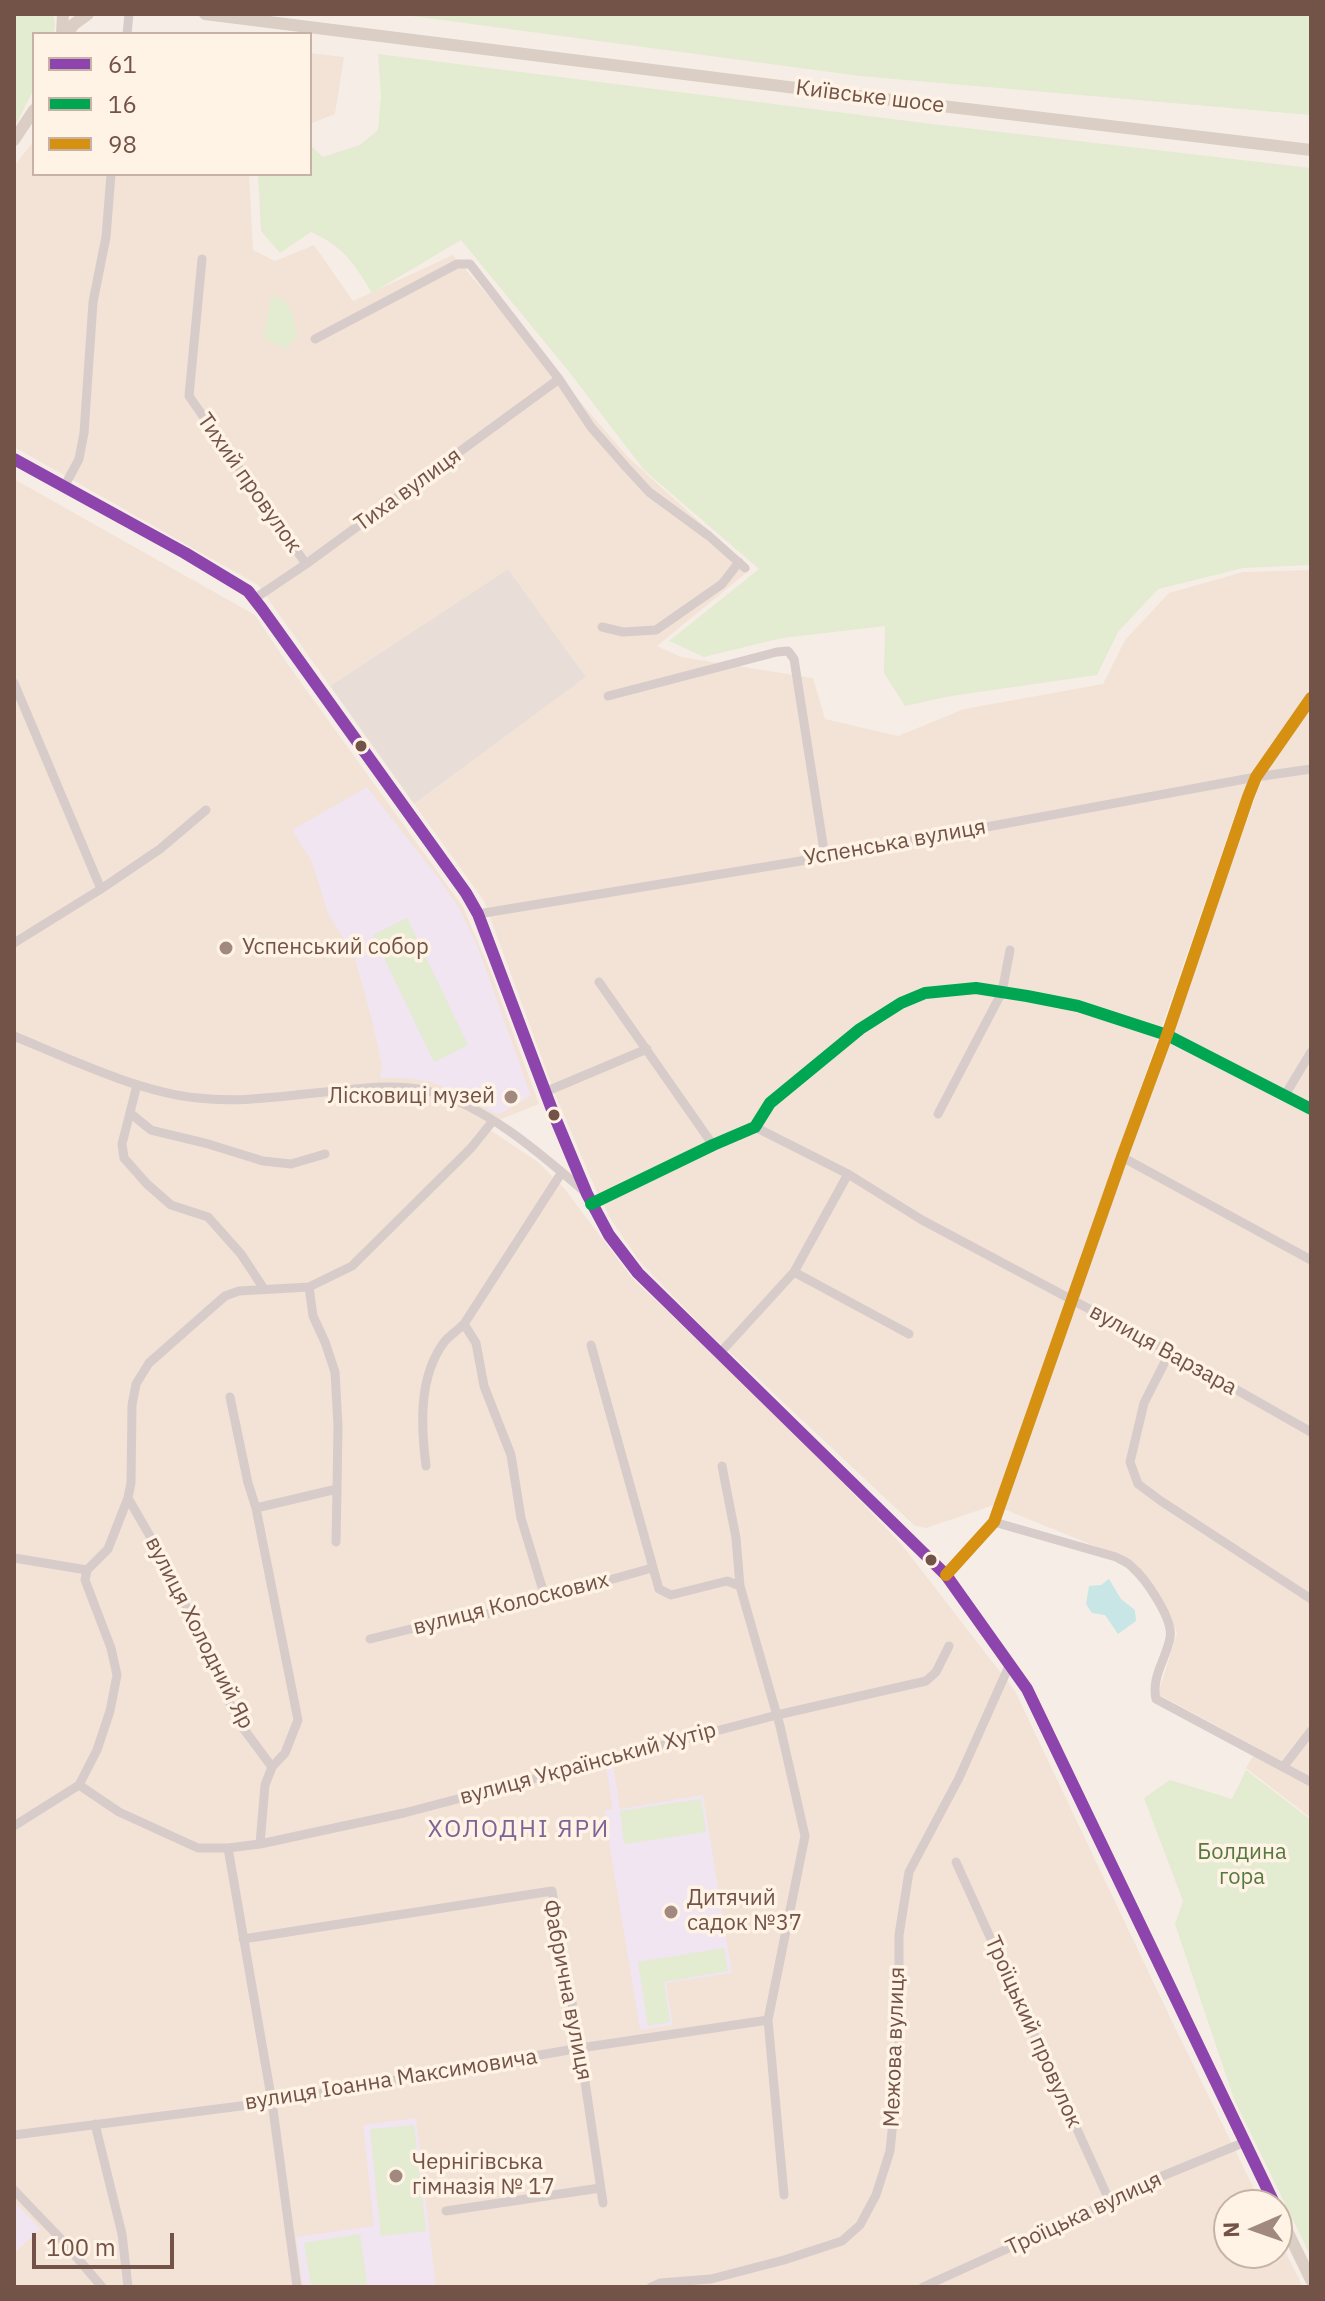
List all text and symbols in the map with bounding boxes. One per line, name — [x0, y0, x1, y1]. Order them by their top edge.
legend — [32, 32, 312, 176]
text: 61 — [108, 48, 137, 80]
street label: Київське шосе — [794, 75, 946, 119]
text: 16 — [108, 88, 137, 120]
text: 98 — [108, 128, 137, 160]
street label: Тихий провулок — [191, 408, 307, 558]
street label: Тиха вулиця — [349, 442, 467, 538]
unlabelled marker — [353, 738, 369, 754]
street label: Успенська вулиця — [802, 814, 988, 872]
place label: Успенський собор — [242, 935, 429, 961]
marker: Успенський собор — [217, 939, 235, 957]
place label: Лісковиці музей — [328, 1084, 495, 1110]
marker: Лісковиці музей — [502, 1088, 520, 1106]
unlabelled marker — [546, 1107, 562, 1123]
street label: вулиця Варзара — [1085, 1299, 1241, 1401]
street label: вулиця Холодний Яр — [139, 1532, 259, 1734]
unlabelled marker — [923, 1552, 939, 1568]
street label: вулиця Колоскових — [410, 1567, 612, 1641]
street label: вулиця Український Хутір — [457, 1717, 719, 1811]
district label: ХОЛОДНІ ЯРИ — [428, 1816, 610, 1844]
park label: Болдина гора — [1197, 1840, 1287, 1892]
place label: Дитячий садок №37 — [687, 1886, 802, 1938]
street label: Фабрична вулиця — [537, 1898, 597, 2082]
marker: Дитячий садок №37 — [662, 1903, 680, 1921]
street label: Троїцький провулок — [979, 1932, 1087, 2132]
street label: Межова вулиця — [879, 1966, 911, 2128]
street label: вулиця Іоанна Максимовича — [243, 2044, 539, 2116]
place label: Чернігівська гімназія № 17 — [412, 2150, 555, 2202]
street label: Троїцька вулиця — [1002, 2166, 1166, 2262]
marker: Чернігівська гімназія № 17 — [387, 2167, 405, 2185]
north arrow — [1213, 2189, 1293, 2269]
scale bar — [36, 2217, 178, 2267]
text: N — [1216, 2221, 1245, 2238]
text: 100 m — [46, 2231, 116, 2263]

